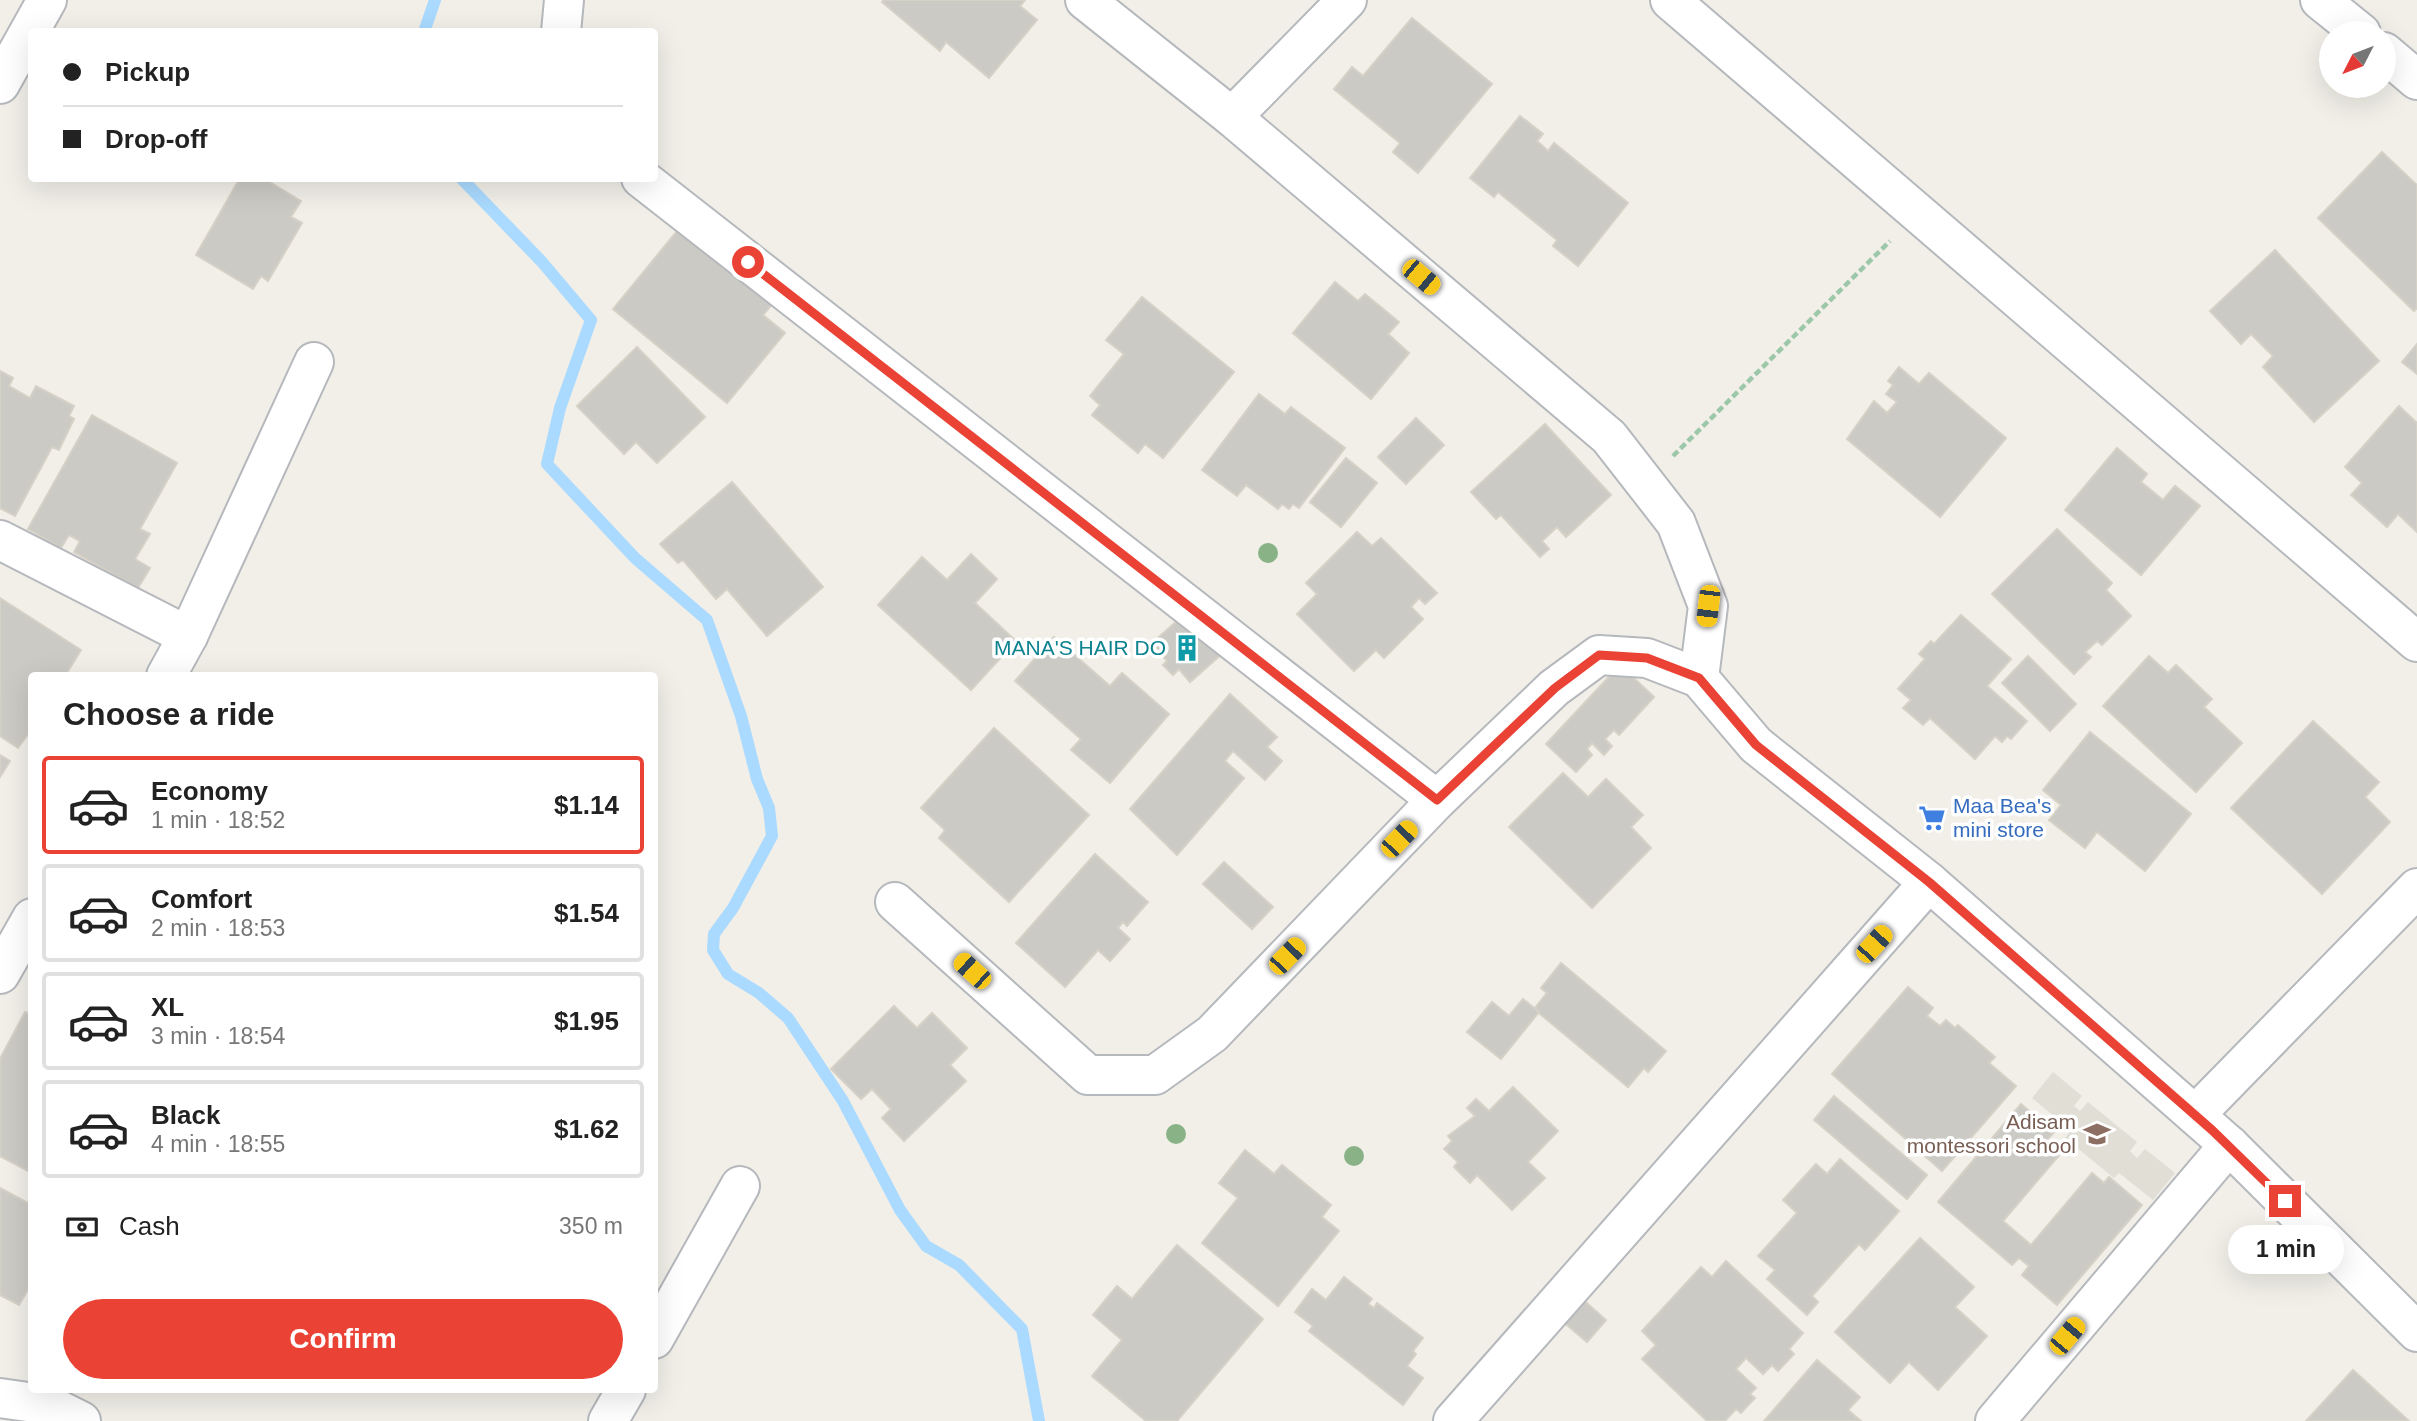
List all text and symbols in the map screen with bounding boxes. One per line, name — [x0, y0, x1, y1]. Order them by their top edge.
north arrow — [2319, 21, 2396, 98]
map controls — [2319, 21, 2396, 98]
text: Pickup — [105, 57, 190, 87]
text: Drop-off — [105, 124, 208, 154]
route start — [732, 246, 764, 278]
car — [1399, 255, 1444, 299]
car — [1696, 584, 1721, 628]
building icon: MANA'S HAIR DO — [1172, 633, 1202, 663]
place label: MANA'S HAIR DO — [994, 636, 1166, 659]
text: Choose a ride — [63, 696, 275, 732]
icon: car — [67, 774, 130, 837]
text: Economy — [151, 776, 268, 806]
text: $1.14 — [554, 790, 619, 820]
place label: Maa Bea's mini store — [1953, 794, 2052, 841]
supermarket icon: Maa Bea's mini store — [1917, 803, 1947, 833]
text: 1 min · 18:52 — [151, 807, 285, 833]
car — [1377, 817, 1422, 861]
icon: car — [67, 882, 130, 945]
text: Comfort — [151, 884, 252, 914]
text: $1.54 — [554, 898, 619, 928]
text: 2 min · 18:53 — [151, 915, 285, 941]
car — [1853, 921, 1896, 967]
car — [1265, 934, 1310, 978]
car — [950, 949, 995, 993]
icon: car — [67, 990, 130, 1053]
text: XL — [151, 992, 184, 1022]
text: $1.95 — [554, 1006, 619, 1036]
text: 3 min · 18:54 — [151, 1023, 285, 1049]
icon: car — [67, 1098, 130, 1161]
text: Black — [151, 1100, 220, 1130]
place label: Adisam montessori school — [1907, 1110, 2076, 1157]
text: $1.62 — [554, 1114, 619, 1144]
school or university icon: Adisam montessori school — [2082, 1119, 2112, 1149]
text: 4 min · 18:55 — [151, 1131, 285, 1157]
route end — [2269, 1185, 2301, 1217]
icon: cash — [63, 1208, 101, 1246]
text: Cash — [119, 1211, 180, 1241]
text: 350 m — [559, 1213, 623, 1239]
callout: 1 min — [2227, 1226, 2343, 1274]
text: 1 min — [2256, 1236, 2316, 1262]
button: Confirm — [63, 1299, 623, 1379]
car — [2046, 1313, 2089, 1359]

